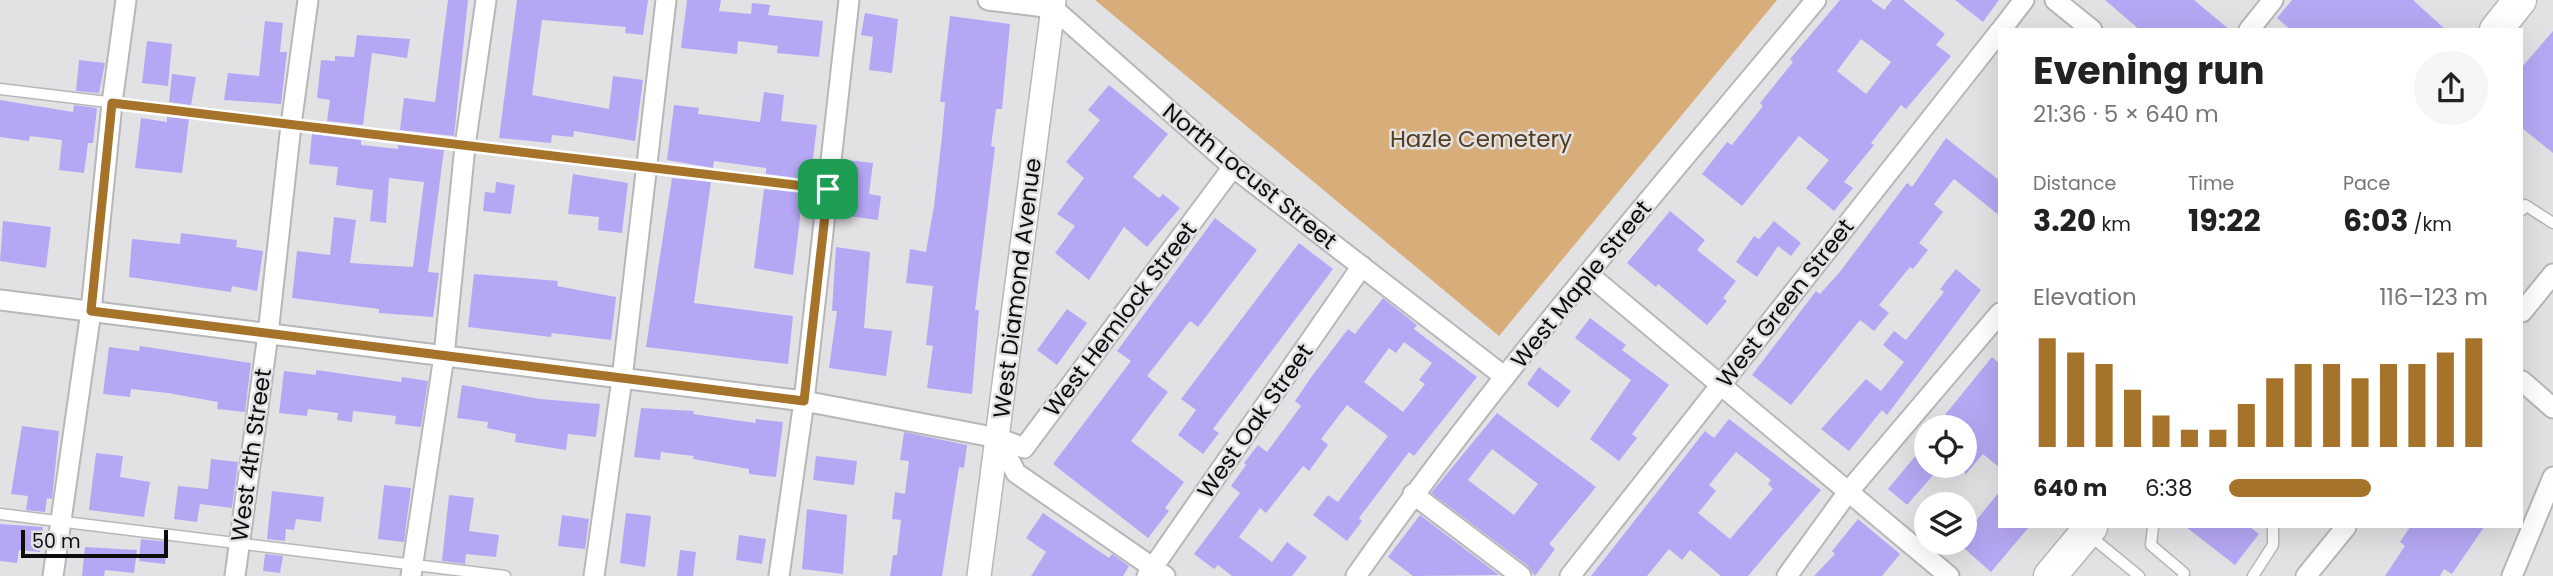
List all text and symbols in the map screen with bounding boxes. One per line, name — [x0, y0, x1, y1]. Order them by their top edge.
text: Evening run — [2033, 44, 2265, 97]
button: share — [2414, 51, 2488, 125]
street label: North Locust Street — [1156, 96, 1344, 256]
text: 21:36 · 5 × 640 m — [2033, 98, 2219, 130]
park label: Hazle Cemetery — [1390, 123, 1572, 155]
street label: West Diamond Avenue — [985, 156, 1049, 420]
pin — [798, 159, 858, 219]
icon: arrive — [809, 170, 847, 208]
text: Distance — [2033, 170, 2116, 197]
text: Time — [2188, 170, 2234, 197]
text: Pace — [2343, 170, 2390, 197]
street label: West Maple Street — [1503, 193, 1659, 375]
text: 3.20 — [2033, 199, 2096, 242]
text: 19:22 — [2188, 199, 2261, 242]
text: 6:03 — [2343, 199, 2408, 242]
text: km — [2096, 211, 2131, 238]
text: /km — [2408, 211, 2452, 238]
street label: West Green Street — [1709, 212, 1861, 394]
street label: West Hemlock Street — [1036, 215, 1204, 423]
text: Elevation — [2033, 281, 2137, 313]
text: 116–123 m — [2379, 281, 2488, 313]
street label: West Oak Street — [1190, 337, 1320, 505]
street label: West 4th Street — [223, 366, 279, 544]
map controls — [1914, 415, 1977, 555]
button: locate — [1914, 415, 1977, 478]
text: 640 m — [2033, 472, 2107, 504]
text: 6:38 — [2145, 472, 2193, 504]
button: layers — [1914, 492, 1977, 555]
scale bar — [21, 527, 168, 559]
text: 50 m — [32, 528, 81, 555]

